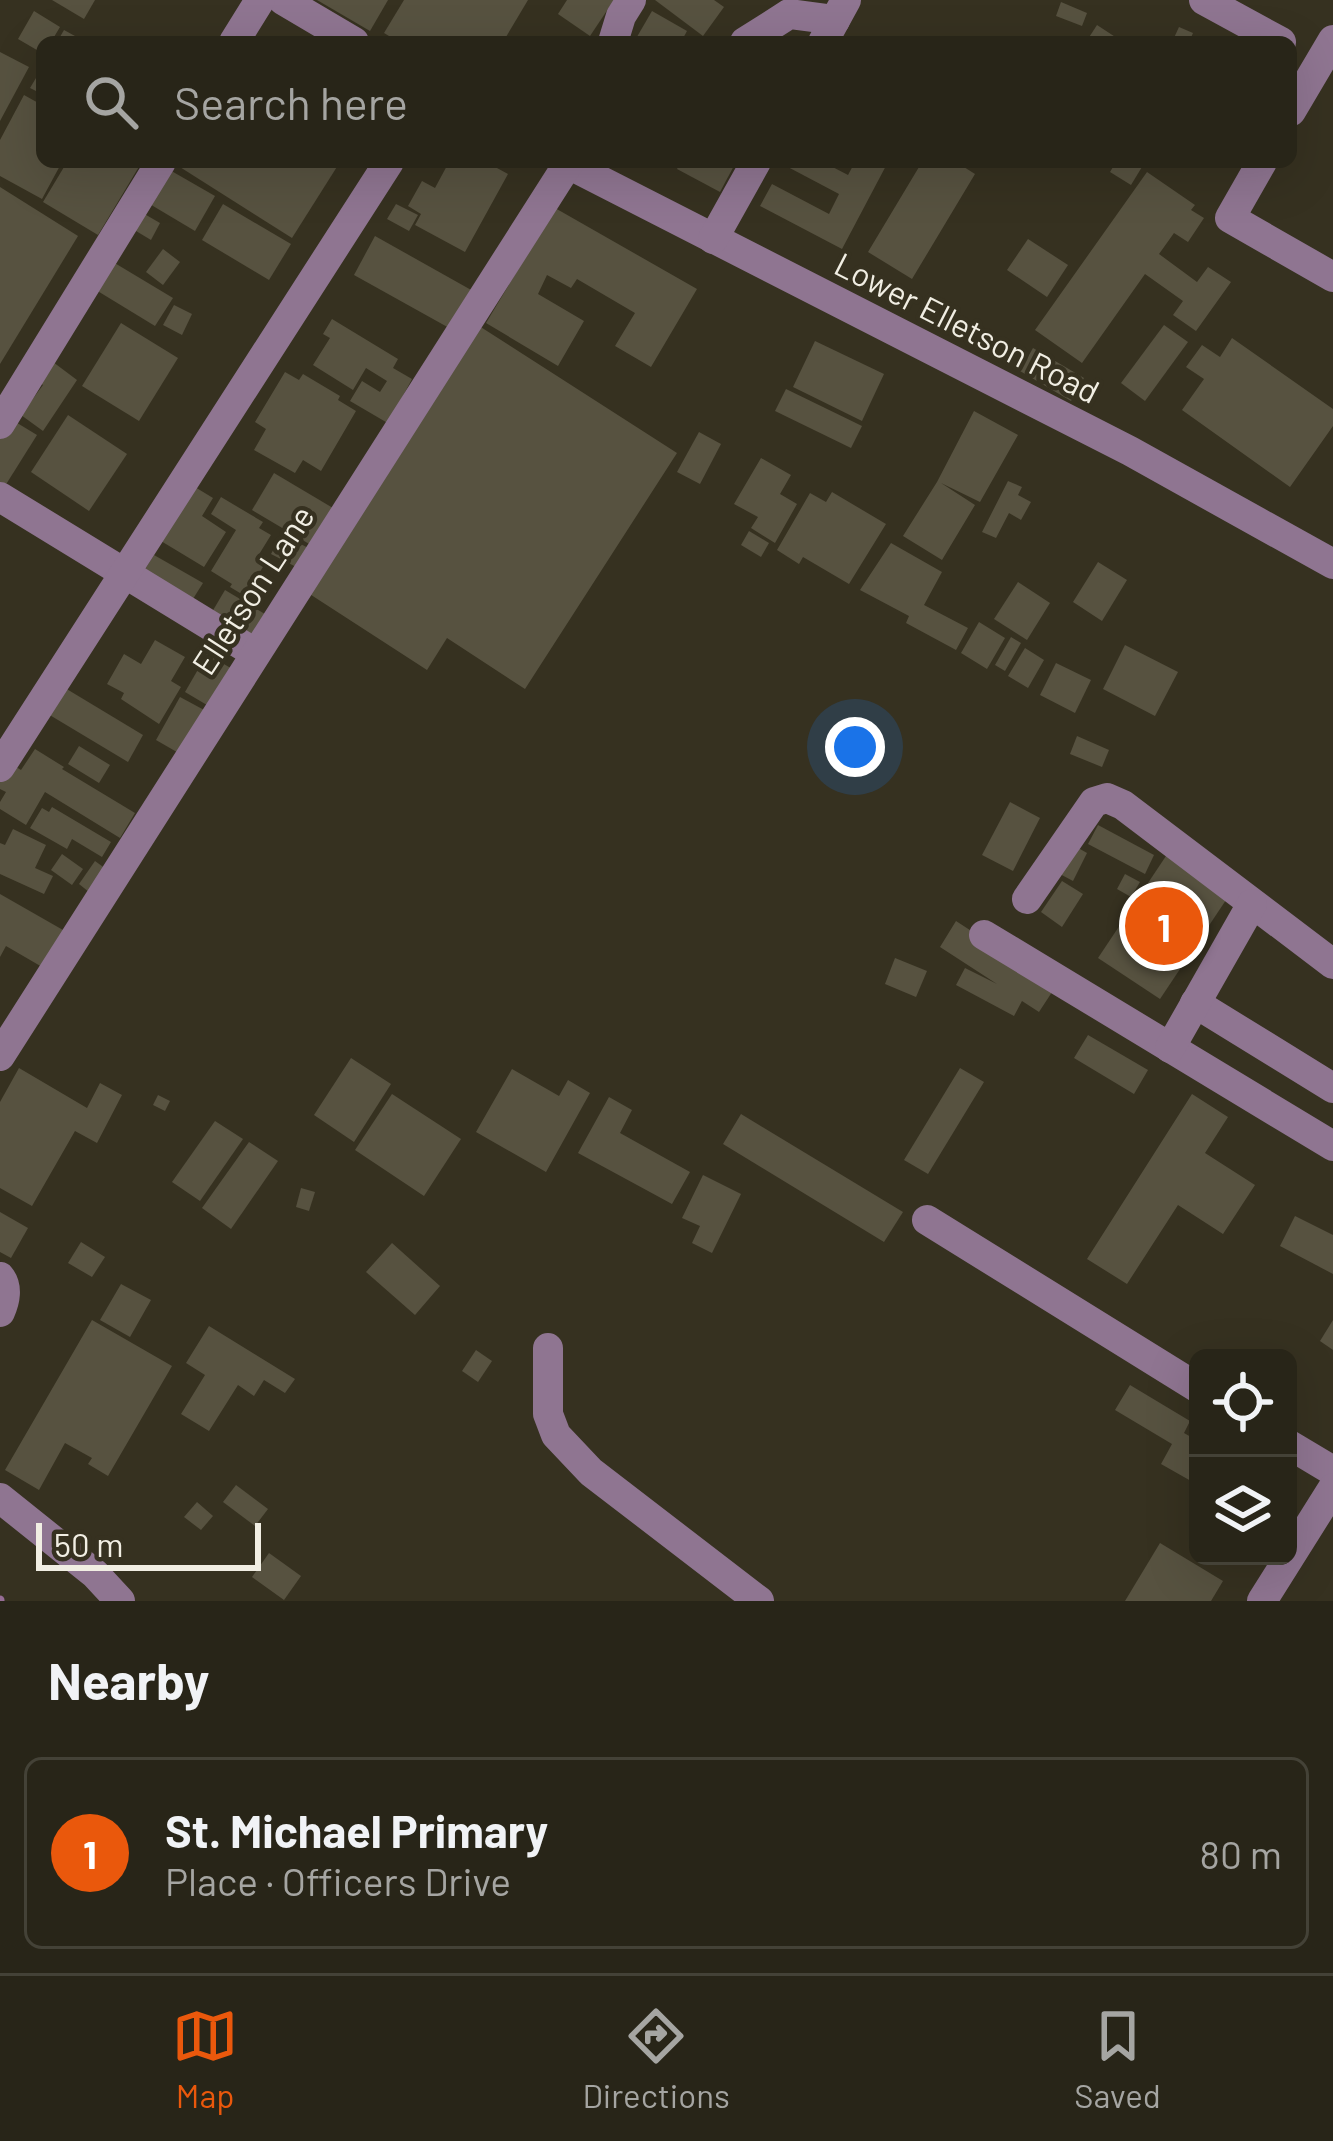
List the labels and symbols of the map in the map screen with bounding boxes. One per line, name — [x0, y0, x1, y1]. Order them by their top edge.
street label: Lower Elletson Road — [829, 243, 1106, 411]
street label: Elletson Lane — [183, 497, 322, 681]
your location — [825, 717, 885, 777]
pin: 1 — [1125, 881, 1203, 971]
scale bar — [36, 1517, 261, 1570]

